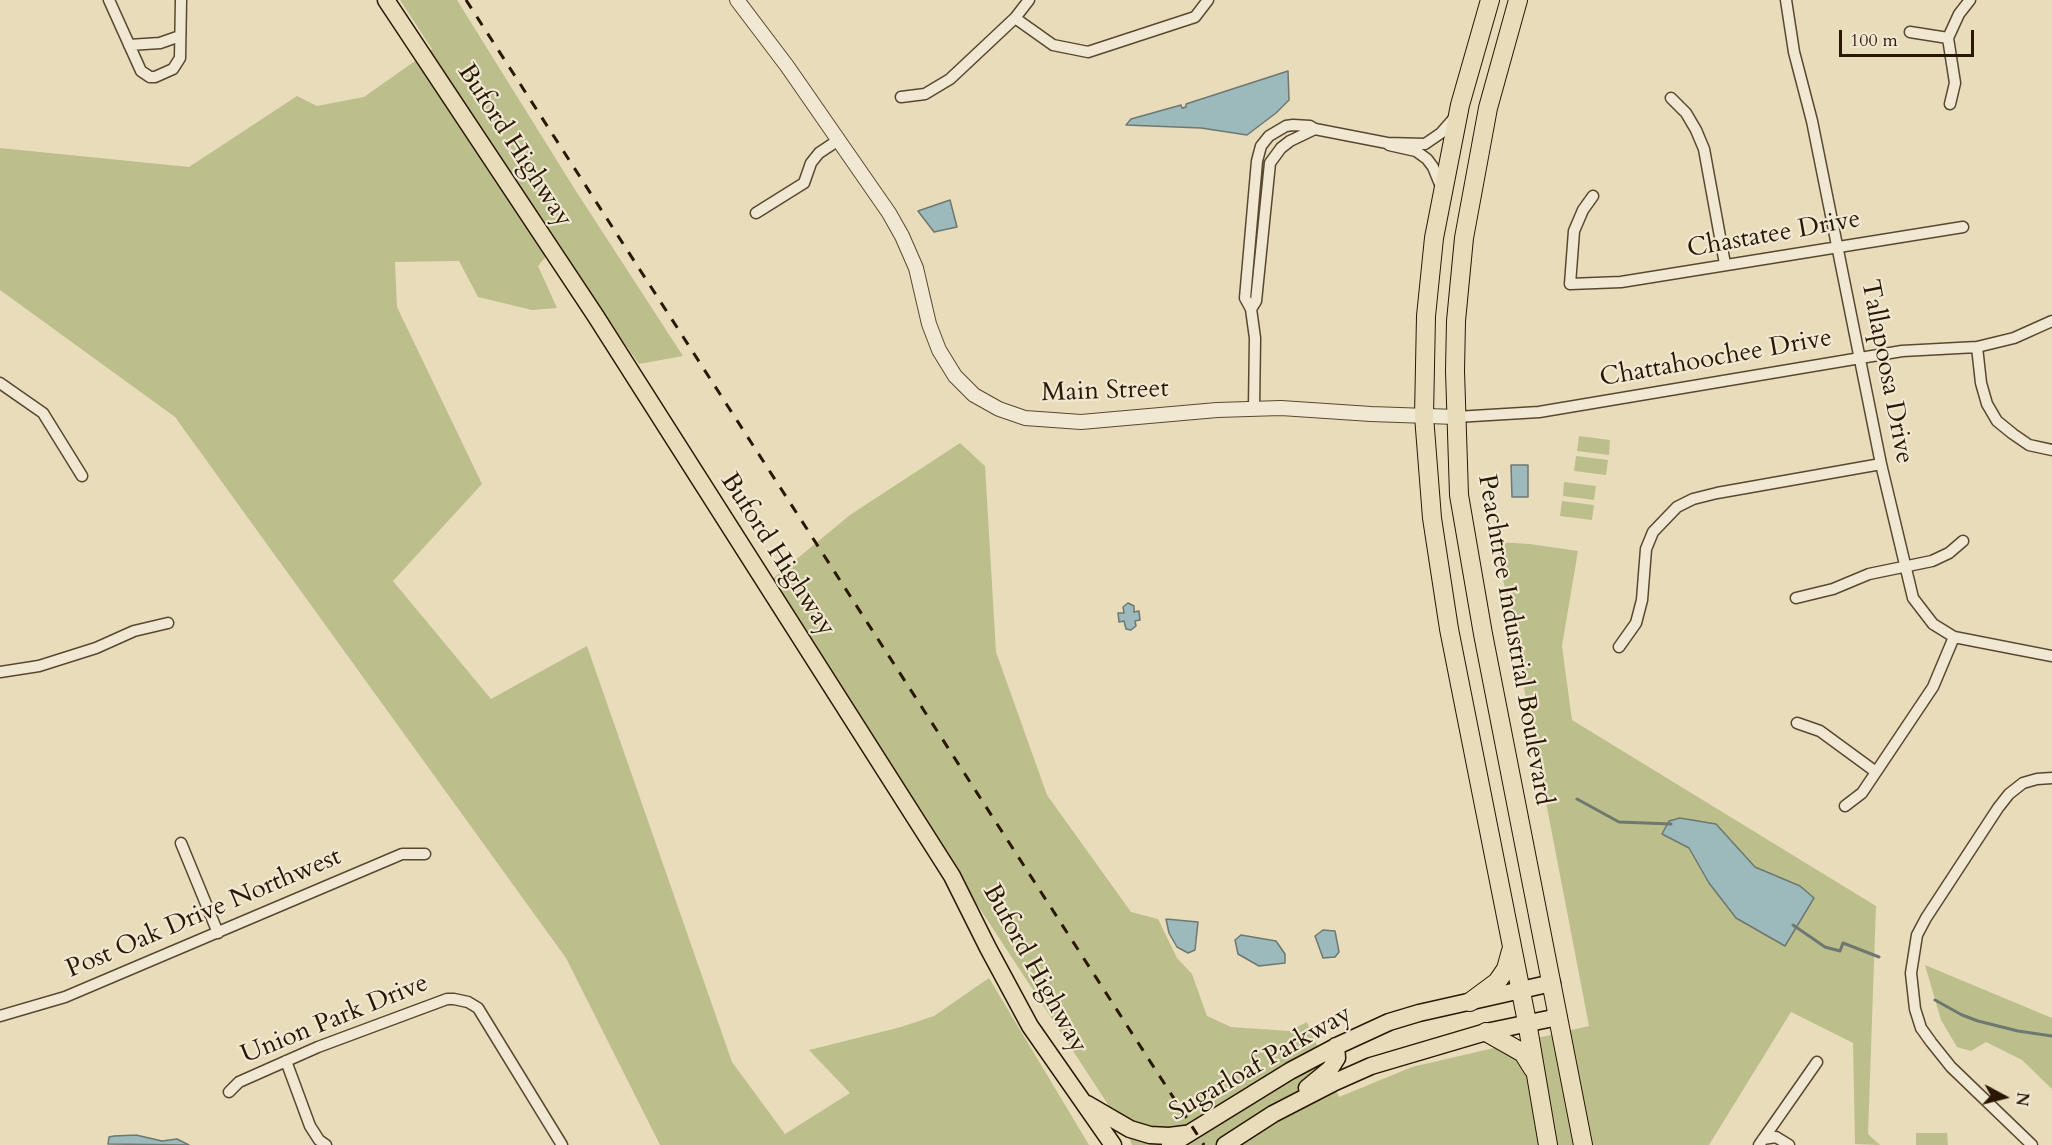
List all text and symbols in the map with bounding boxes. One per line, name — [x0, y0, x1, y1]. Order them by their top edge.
scale bar — [1842, 18, 1977, 56]
text: 100 m — [1850, 28, 1898, 53]
street label: Buford Highway — [450, 59, 578, 233]
street label: Chastatee Drive — [1685, 204, 1863, 266]
street label: Tallapoosa Drive — [1853, 277, 1919, 467]
street label: Chattahoochee Drive — [1598, 323, 1834, 395]
street label: Main Street — [1041, 374, 1169, 410]
street label: Buford Highway — [713, 468, 841, 642]
street label: Peachtree Industrial Boulevard — [1470, 472, 1558, 808]
street label: Post Oak Drive Northwest — [62, 842, 346, 986]
street label: Buford Highway — [975, 879, 1093, 1059]
street label: Union Park Drive — [237, 968, 433, 1072]
street label: Sugarloaf Parkway — [1164, 999, 1358, 1129]
north arrow — [1974, 1067, 2034, 1127]
text: N — [2010, 1091, 2034, 1107]

